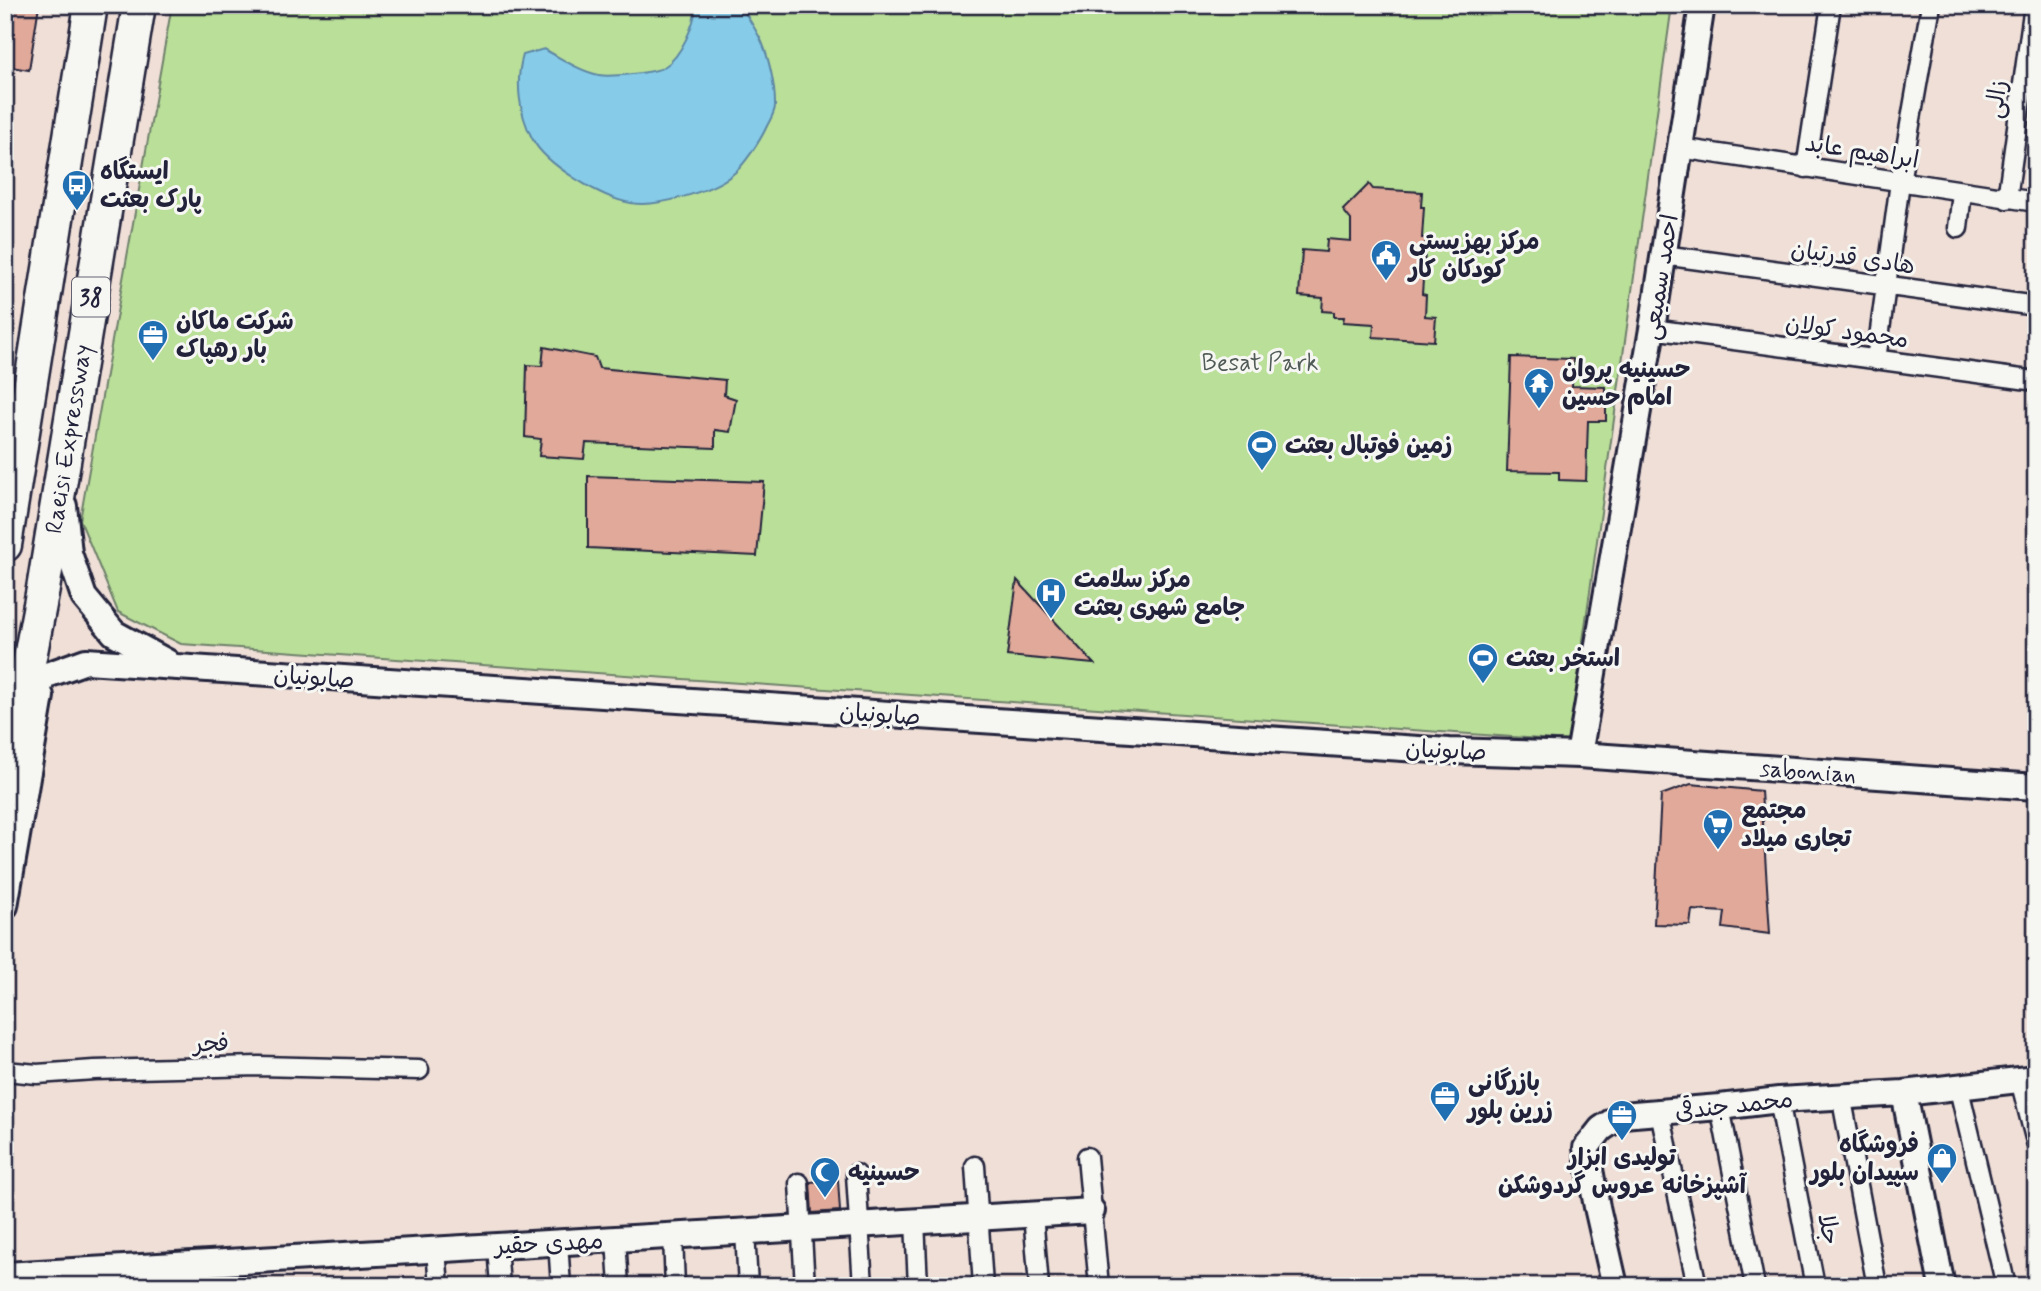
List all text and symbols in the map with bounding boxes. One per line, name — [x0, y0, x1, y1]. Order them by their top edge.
street label: زالی — [1979, 78, 2016, 120]
street label: ابراهیم عابد — [1802, 128, 1921, 178]
place label: ایستگاه پارک بعثت — [100, 156, 202, 216]
bus stop icon: ایستگاه پارک بعثت — [60, 168, 94, 212]
street label: احمد سمیعی — [1636, 212, 1687, 342]
place label: مرکز بهزیستی کودکان کار — [1407, 227, 1540, 286]
street label: هادی قدرتیان — [1789, 234, 1917, 283]
public building icon: مرکز بهزیستی کودکان کار — [1369, 238, 1403, 282]
road number: 38 — [72, 278, 110, 316]
place label: شرکت ماکان بار رهپاک — [176, 307, 294, 366]
street label: محمود کولان — [1783, 308, 1910, 356]
office icon: شرکت ماکان بار رهپاک — [136, 318, 170, 362]
street label: Raeisi Expressway — [39, 342, 100, 536]
park label: Besat Park — [1202, 348, 1319, 379]
place label: حسینیه پروان امام حسین — [1562, 355, 1691, 415]
temple icon: حسینیه پروان امام حسین — [1522, 366, 1556, 410]
sports icon: زمین فوتبال بعثت — [1245, 428, 1279, 472]
place label: زمین فوتبال بعثت — [1285, 431, 1452, 462]
place label: مرکز سلامت جامع شهری بعثت — [1074, 565, 1245, 624]
hospital icon: مرکز سلامت جامع شهری بعثت — [1034, 576, 1068, 620]
sports icon: استخر بعثت — [1466, 641, 1500, 685]
place label: استخر بعثت — [1506, 644, 1620, 675]
street label: صابونیان — [272, 660, 356, 697]
street label: صابونیان — [838, 697, 922, 734]
street label: صابونیان — [1405, 734, 1487, 769]
street label: sabonian — [1759, 754, 1857, 791]
place label: مجتمع تجاری میلاد — [1741, 796, 1852, 855]
supermarket icon: مجتمع تجاری میلاد — [1701, 807, 1735, 851]
street label: فجر — [191, 1028, 229, 1061]
place label: بازرگانی زرین بلور — [1466, 1067, 1553, 1127]
office icon: بازرگانی زرین بلور — [1428, 1079, 1462, 1123]
street label: محمد جندقی — [1673, 1084, 1795, 1128]
office icon: تولیدی ابزار آشپزخانه عروس گردوشکن — [1605, 1098, 1639, 1142]
place label: فروشگاه سپیدان بلور — [1808, 1129, 1919, 1189]
shop icon: فروشگاه سپیدان بلور — [1925, 1141, 1959, 1185]
place label: تولیدی ابزار آشپزخانه عروس گردوشکن — [1498, 1143, 1748, 1202]
mosque icon: حسینیه — [808, 1155, 842, 1199]
place label: حسینیه — [848, 1158, 920, 1189]
street label: جلا — [1809, 1211, 1846, 1248]
street label: مهدی حقیر — [492, 1226, 604, 1263]

